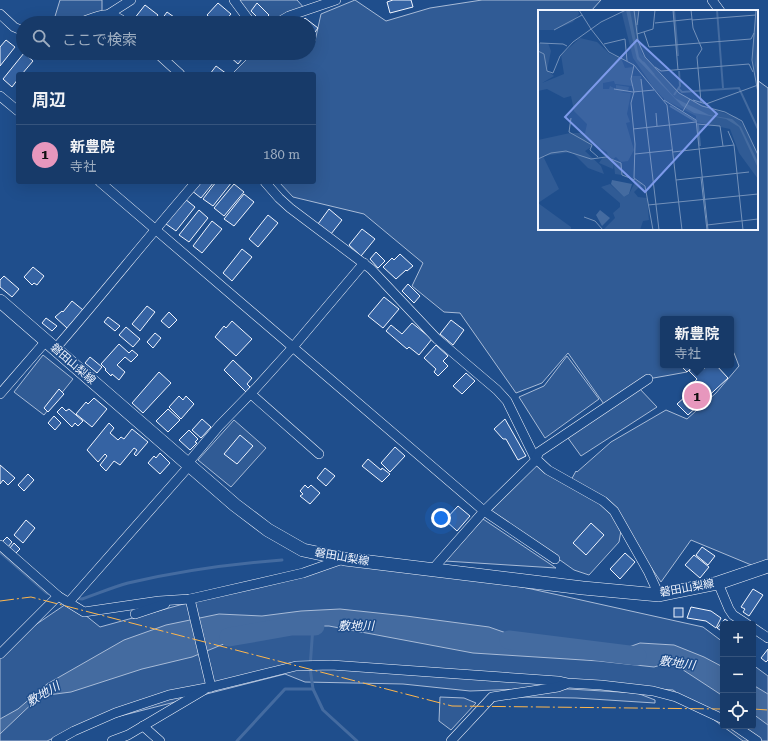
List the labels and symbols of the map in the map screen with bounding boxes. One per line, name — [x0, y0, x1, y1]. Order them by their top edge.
inset map — [538, 10, 758, 230]
street label: 磐田山梨線 — [48, 341, 98, 387]
pin: 1 — [684, 381, 710, 411]
your location — [431, 508, 451, 528]
street label: 磐田山梨線 — [314, 546, 370, 568]
street label: 磐田山梨線 — [659, 577, 715, 599]
water label: 敷地川 — [338, 619, 376, 633]
water label: 敷地川 — [658, 654, 698, 673]
water label: 敷地川 — [24, 678, 64, 709]

